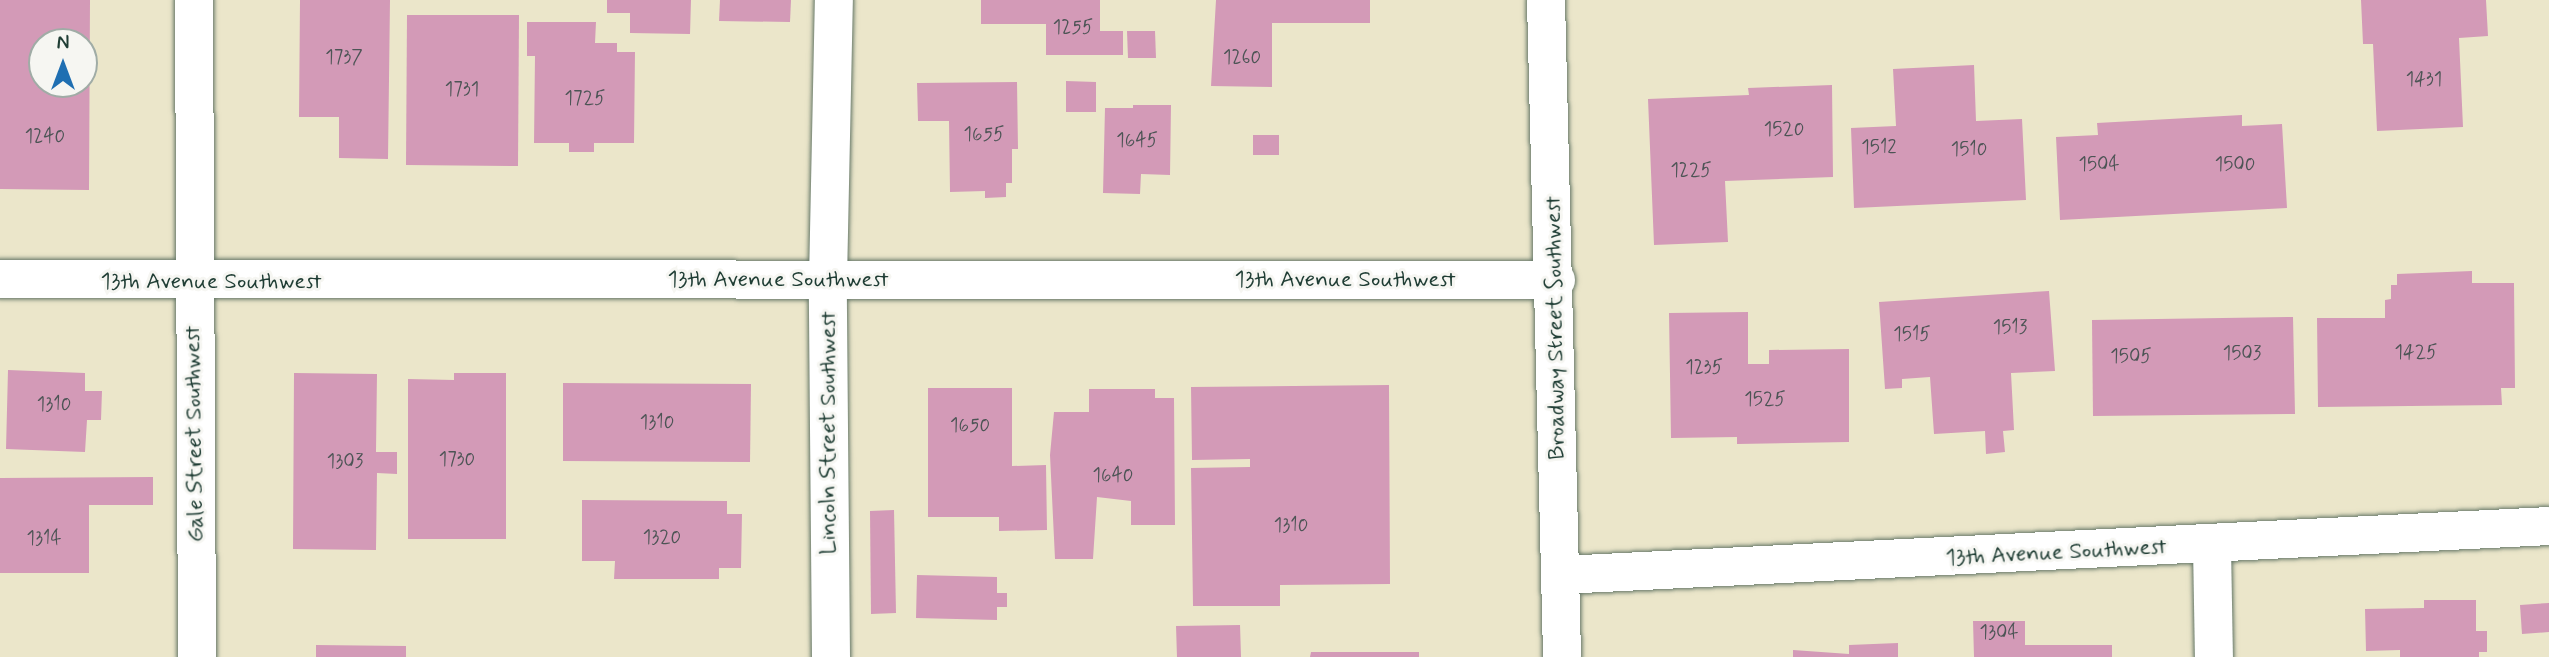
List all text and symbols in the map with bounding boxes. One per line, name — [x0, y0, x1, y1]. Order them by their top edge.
house number: 1255 — [1053, 17, 1093, 39]
north arrow — [28, 28, 98, 98]
text: N — [57, 31, 69, 56]
house number: 1737 — [325, 47, 363, 69]
house number: 1260 — [1223, 47, 1261, 69]
house number: 1431 — [2406, 69, 2442, 91]
house number: 1731 — [445, 79, 479, 101]
house number: 1725 — [565, 88, 605, 110]
house number: 1520 — [1764, 119, 1804, 141]
house number: 1655 — [964, 124, 1004, 146]
house number: 1240 — [25, 126, 65, 148]
house number: 1645 — [1116, 130, 1158, 152]
house number: 1512 — [1861, 137, 1897, 159]
house number: 1510 — [1951, 139, 1987, 161]
house number: 1504 — [2078, 154, 2120, 176]
house number: 1500 — [2215, 154, 2255, 176]
house number: 1225 — [1670, 160, 1712, 182]
street label: Broadway Street Southwest — [1540, 196, 1572, 460]
street label: 13th Avenue Southwest — [670, 266, 886, 294]
street label: 13th Avenue Southwest — [1237, 266, 1453, 294]
street label: 13th Avenue Southwest — [103, 268, 319, 296]
street label: Lincoln Street Southwest — [815, 313, 843, 553]
house number: 1513 — [1993, 317, 2027, 339]
house number: 1515 — [1893, 324, 1931, 346]
street label: Gale Street Southwest — [179, 327, 211, 541]
house number: 1425 — [2395, 342, 2437, 364]
house number: 1503 — [2223, 343, 2261, 365]
house number: 1505 — [2110, 346, 2152, 368]
house number: 1235 — [1685, 357, 1723, 379]
house number: 1525 — [1744, 389, 1786, 411]
house number: 1310 — [37, 394, 71, 416]
house number: 1310 — [640, 412, 674, 434]
house number: 1650 — [950, 415, 990, 437]
house number: 1730 — [439, 449, 475, 471]
house number: 1303 — [327, 451, 363, 473]
house number: 1640 — [1093, 465, 1133, 487]
house number: 1310 — [1274, 515, 1308, 537]
house number: 1320 — [643, 527, 681, 549]
house number: 1314 — [27, 528, 61, 550]
street label: 13th Avenue Southwest — [1947, 534, 2165, 572]
house number: 1304 — [1979, 622, 2019, 644]

